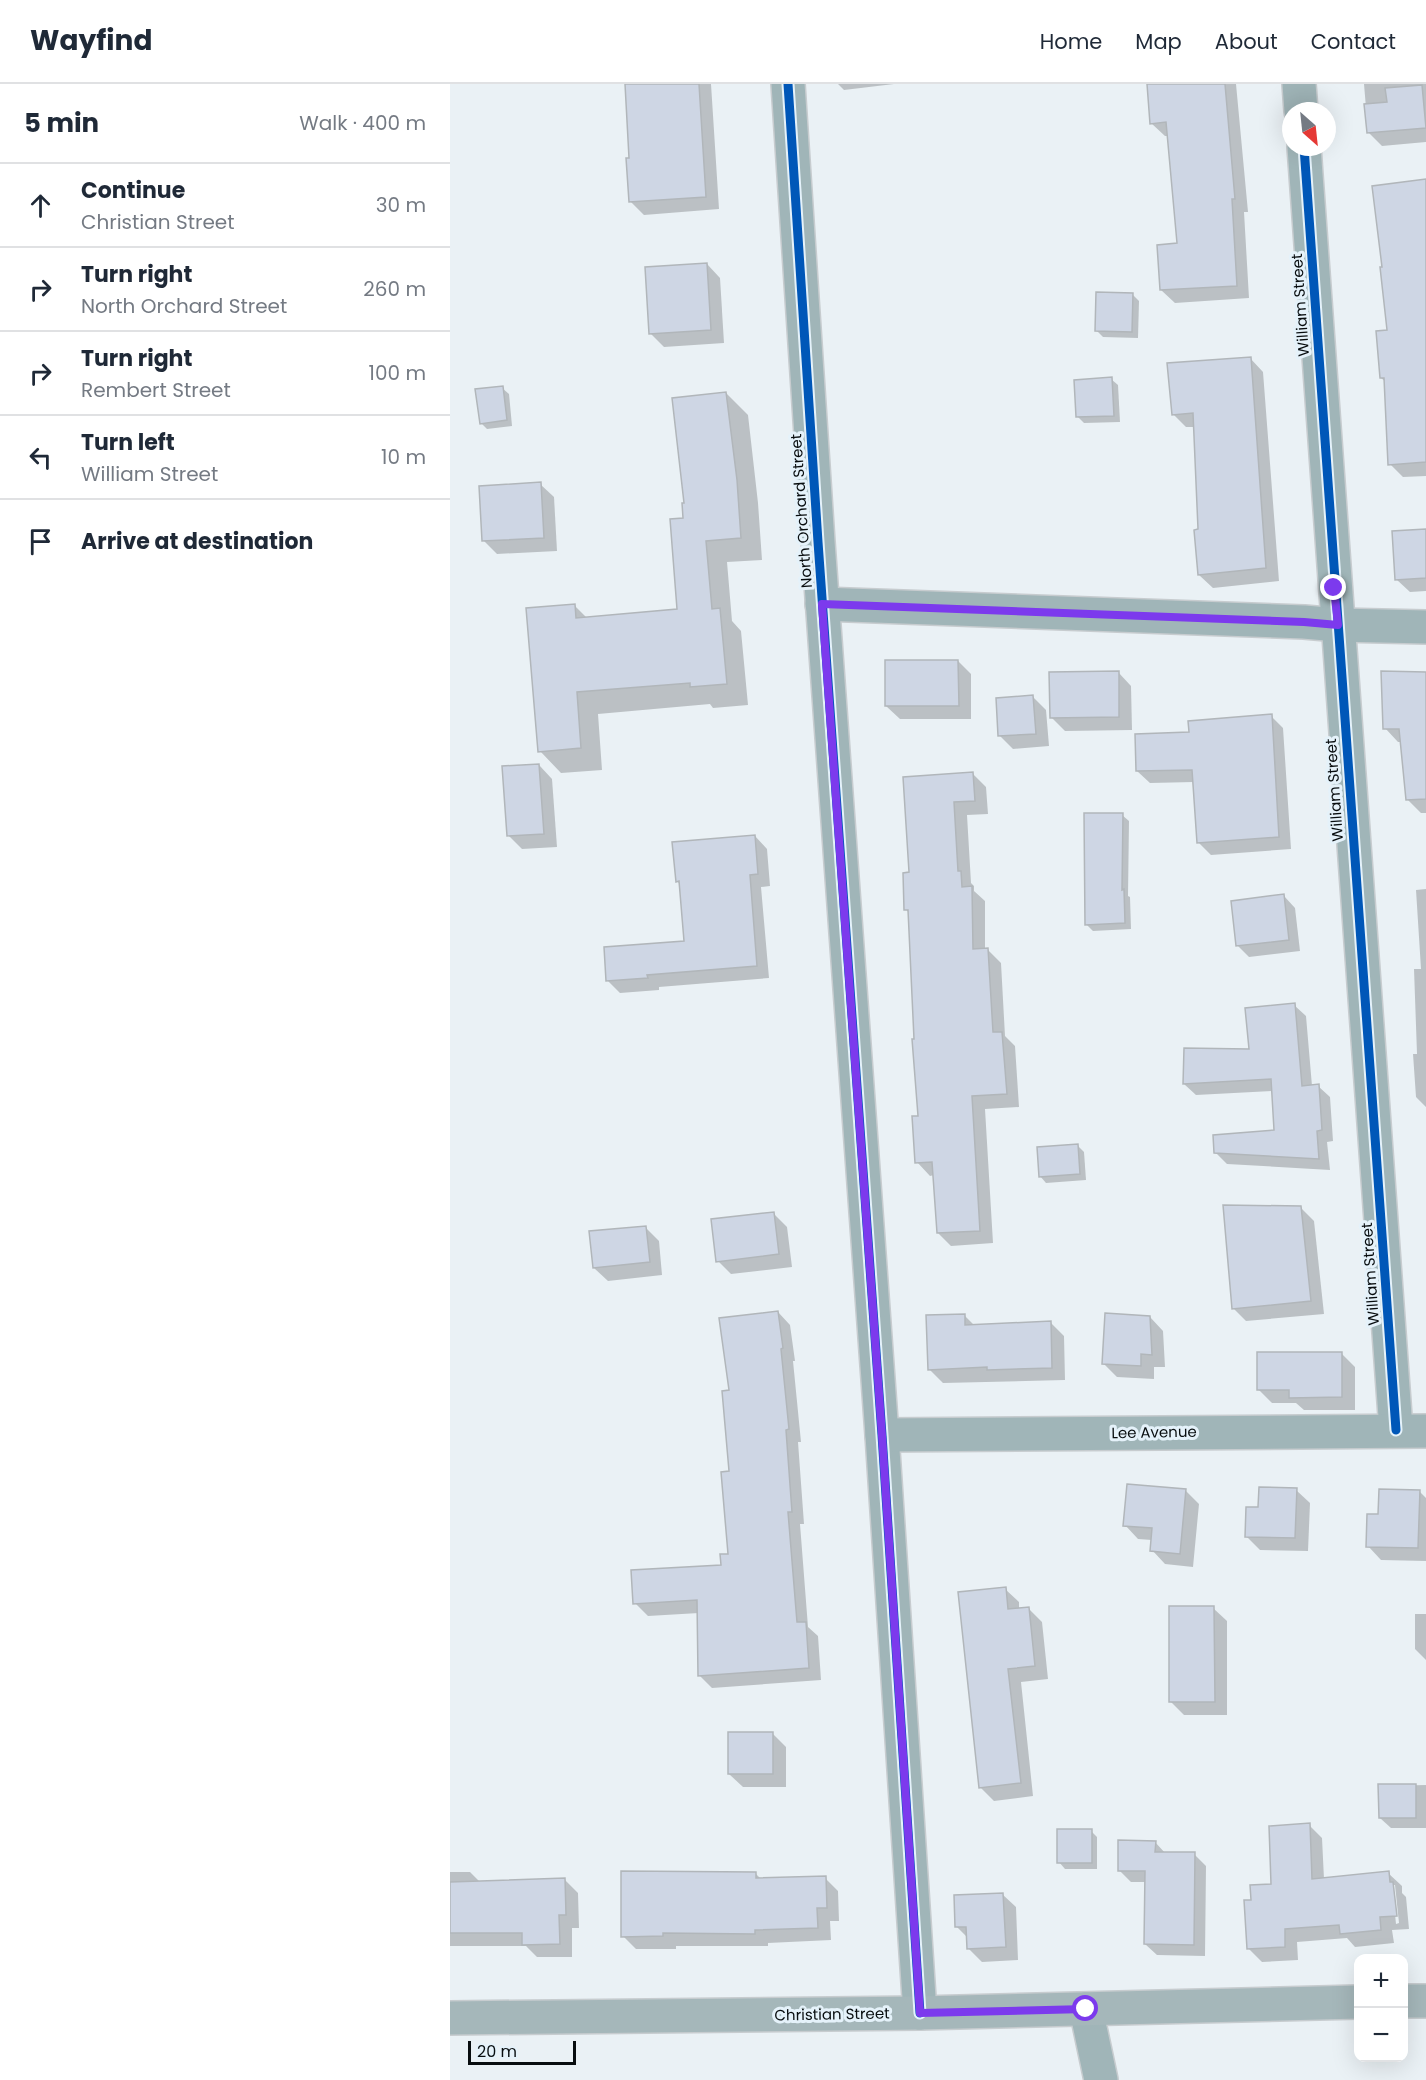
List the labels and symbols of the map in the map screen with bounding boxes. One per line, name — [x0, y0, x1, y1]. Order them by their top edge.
north arrow — [1282, 102, 1336, 156]
street label: William Street — [1286, 253, 1314, 357]
street label: North Orchard Street — [785, 433, 817, 589]
route end — [1320, 574, 1346, 600]
street label: William Street — [1320, 738, 1348, 842]
street label: William Street — [1356, 1222, 1384, 1326]
street label: Lee Avenue — [1111, 1421, 1197, 1443]
route start — [1072, 1995, 1098, 2021]
street label: Christian Street — [774, 2002, 890, 2026]
scale bar — [468, 2038, 576, 2066]

